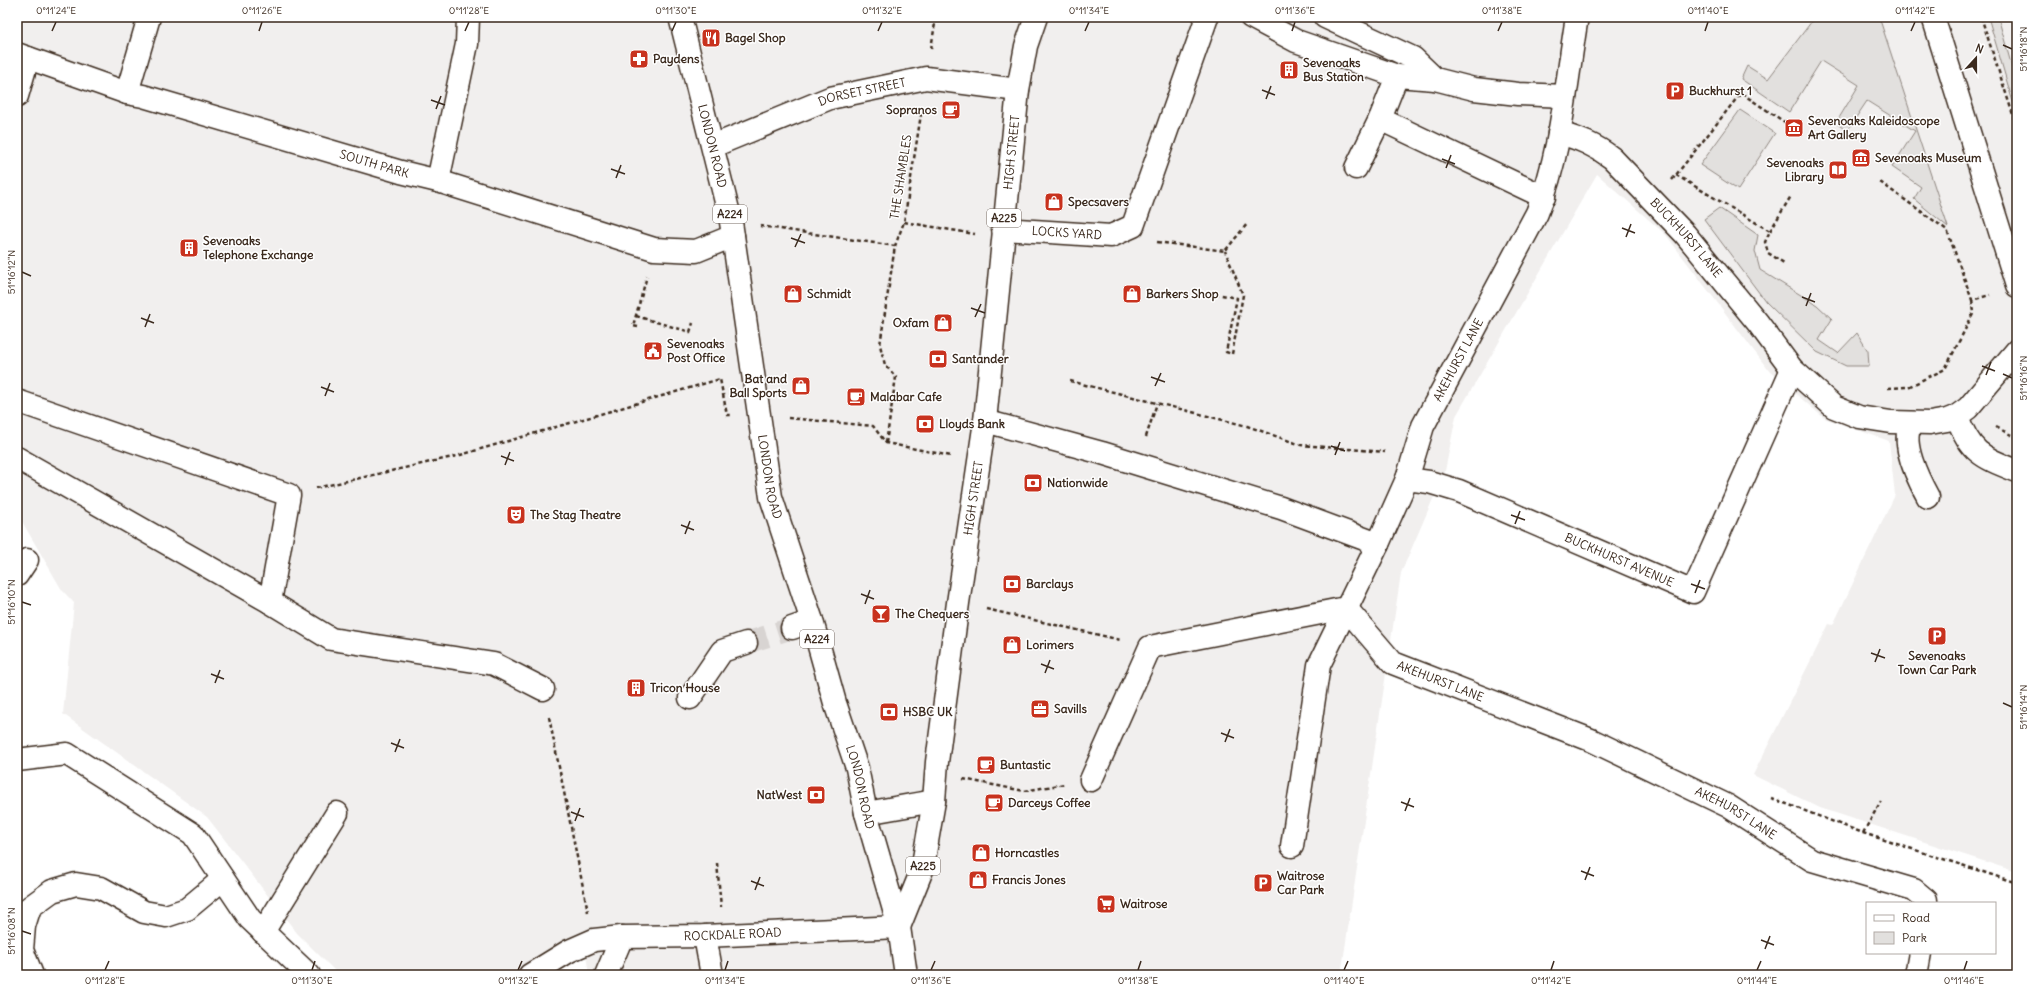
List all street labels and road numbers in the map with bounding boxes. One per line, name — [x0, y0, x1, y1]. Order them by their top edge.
street label: DORSET STREET — [816, 74, 907, 109]
street label: LONDON ROAD — [695, 103, 730, 189]
street label: HIGH STREET — [1000, 114, 1022, 190]
street label: THE SHAMBLES — [886, 133, 915, 220]
street label: SOUTH PARK — [338, 146, 411, 181]
street label: BUCKHURST LANE — [1647, 195, 1726, 280]
road number: A224 — [713, 205, 747, 223]
road number: A225 — [987, 209, 1021, 227]
street label: LOCKS YARD — [1031, 223, 1102, 242]
street label: AKEHURST LANE — [1430, 316, 1486, 404]
street label: LONDON ROAD — [755, 433, 786, 521]
street label: HIGH STREET — [960, 460, 986, 536]
street label: BUCKHURST AVENUE — [1563, 530, 1676, 590]
road number: A224 — [800, 630, 834, 648]
street label: AKEHURST LANE — [1395, 657, 1486, 705]
street label: LONDON ROAD — [843, 743, 878, 831]
street label: AKEHURST LANE — [1693, 783, 1780, 842]
road number: A225 — [906, 857, 940, 875]
street label: ROCKDALE ROAD — [684, 924, 782, 943]

